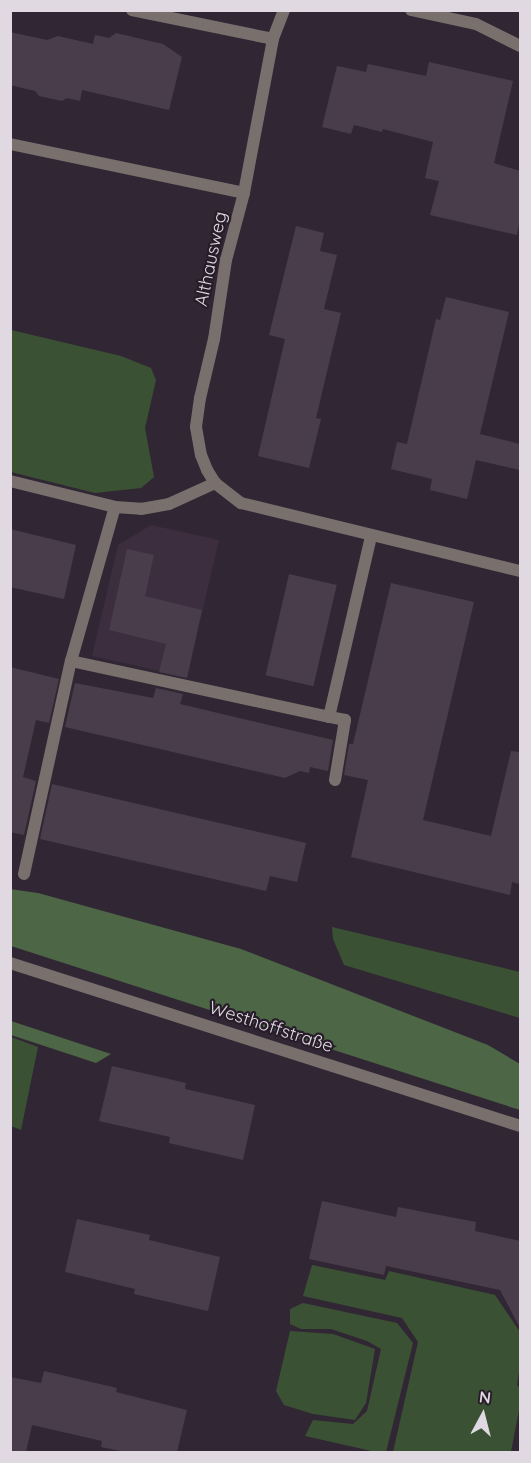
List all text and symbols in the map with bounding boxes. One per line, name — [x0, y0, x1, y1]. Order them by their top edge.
street label: Althausweg — [190, 210, 232, 308]
street label: Westhoffstraße — [206, 997, 336, 1057]
north arrow — [453, 1385, 513, 1445]
text: N — [478, 1386, 492, 1408]

